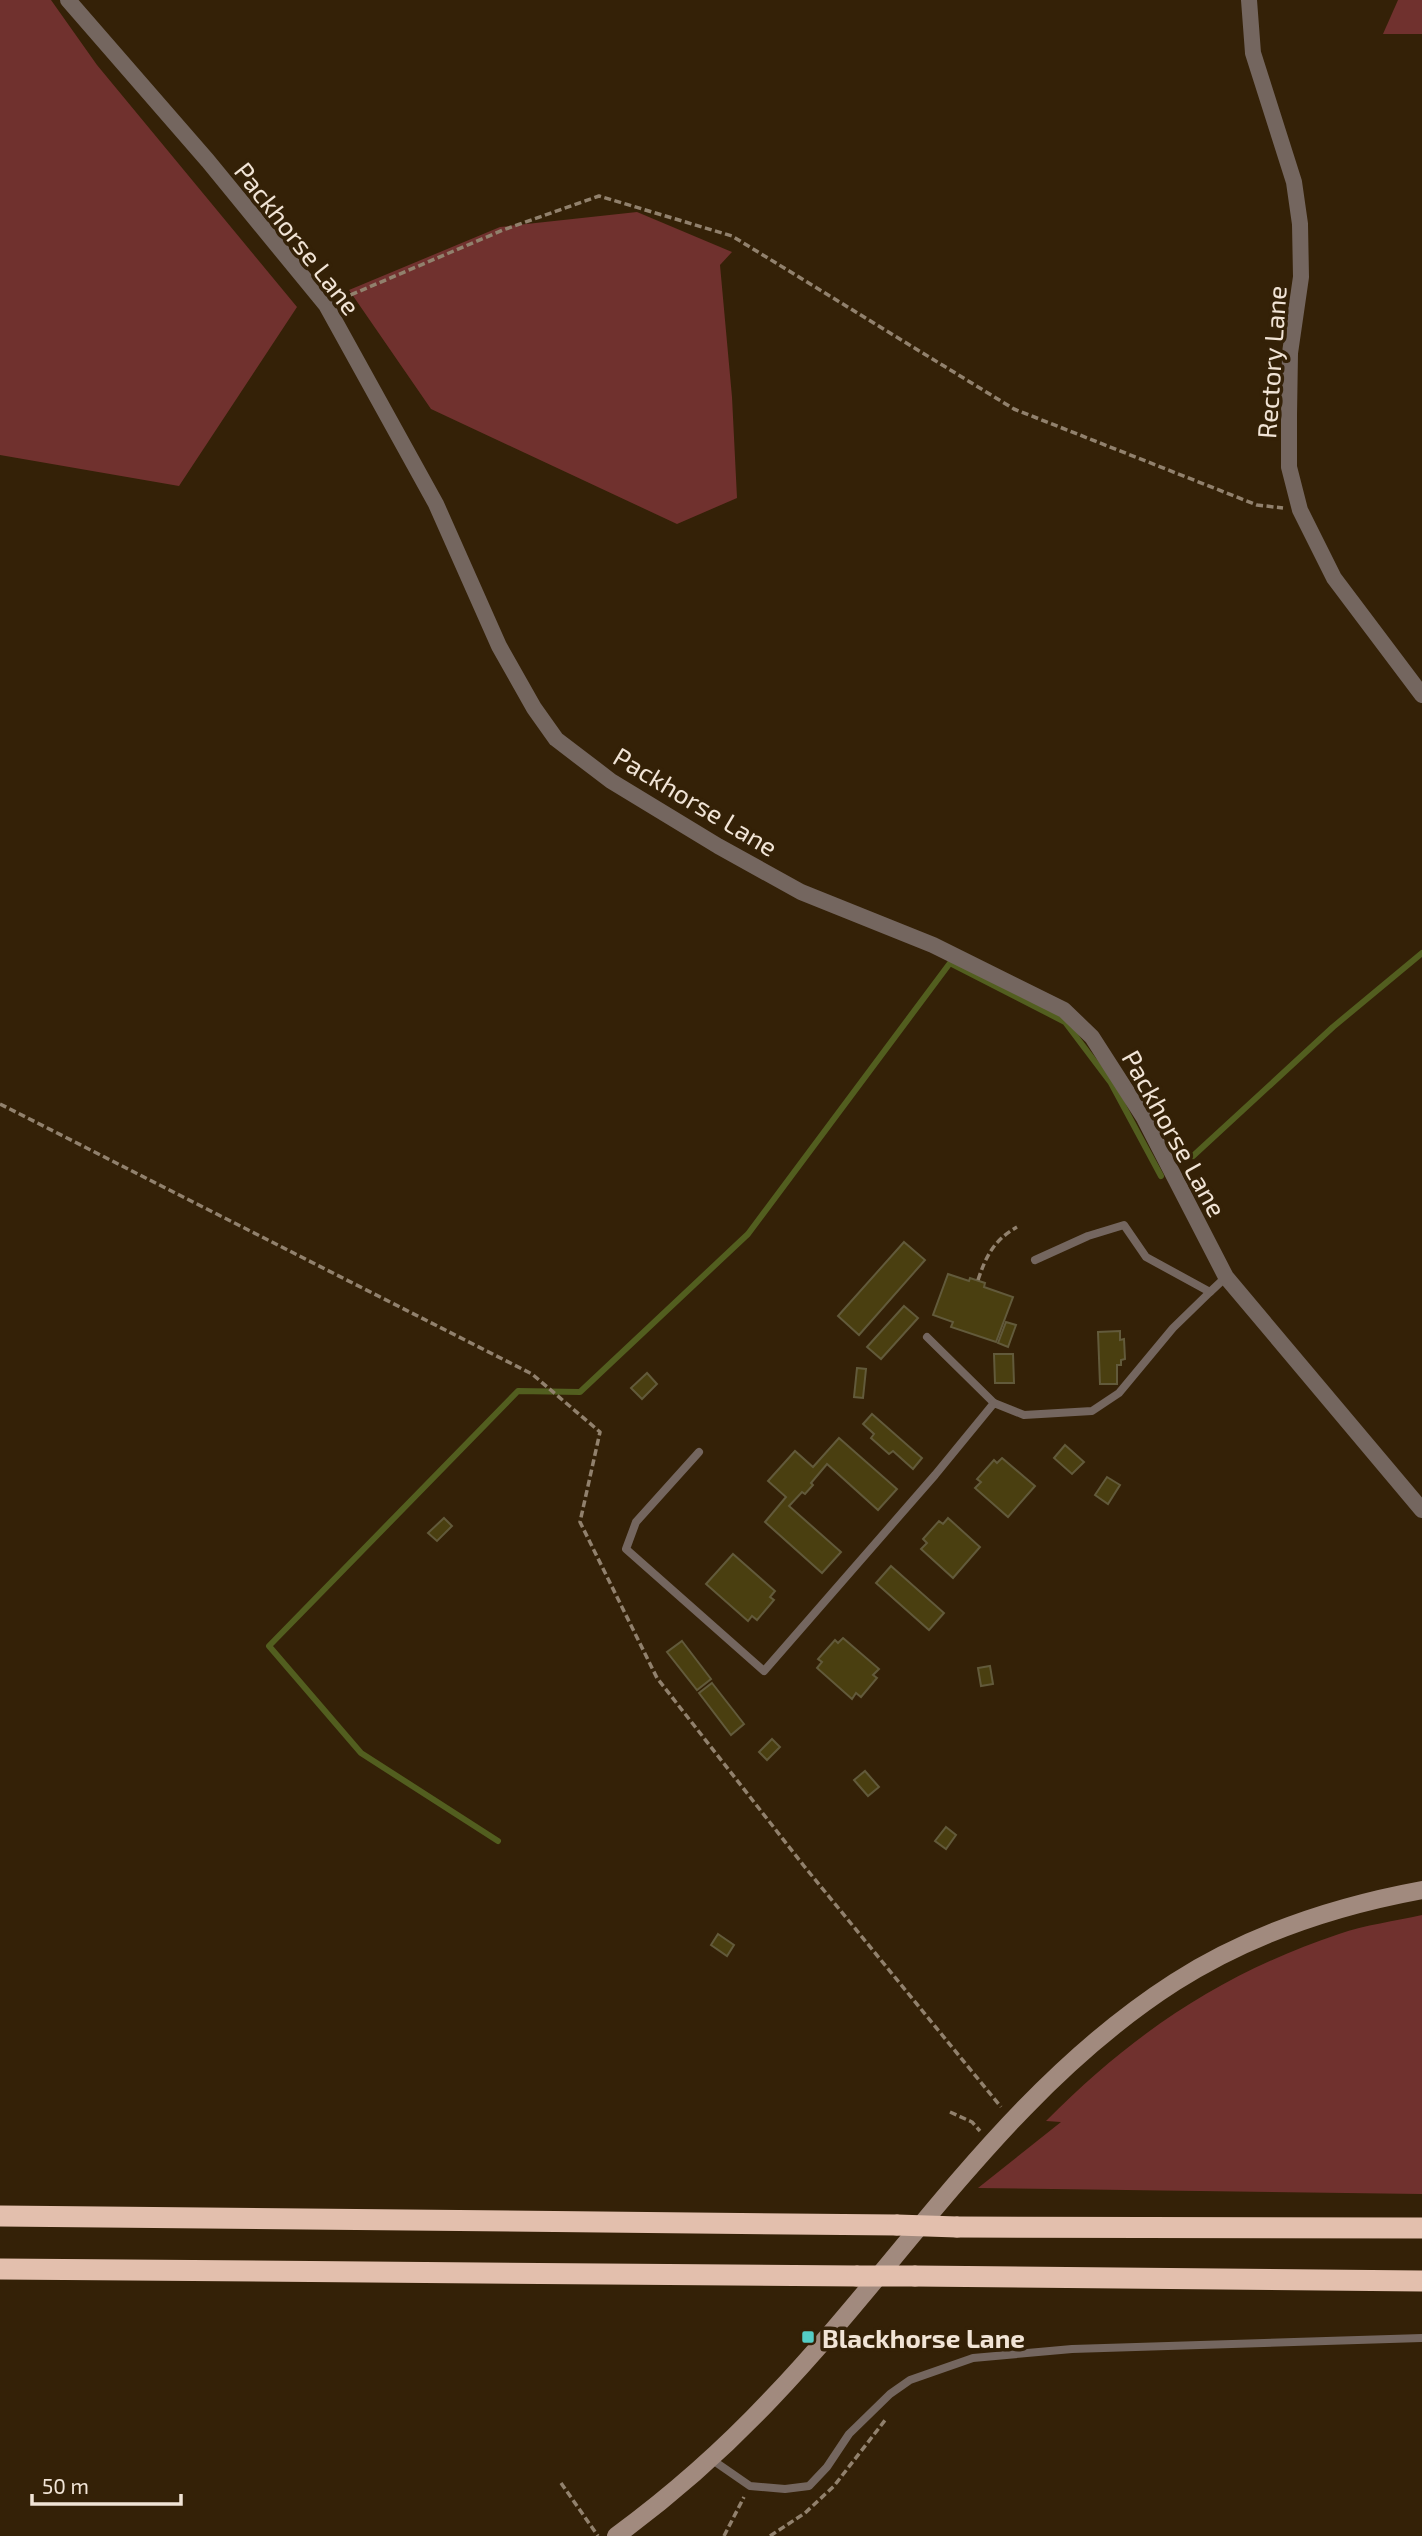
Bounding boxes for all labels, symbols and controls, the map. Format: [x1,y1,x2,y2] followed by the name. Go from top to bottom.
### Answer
[229,155,367,321] street label: Packhorse Lane
[1250,284,1292,440] street label: Rectory Lane
[609,740,783,862] street label: Packhorse Lane
[1116,1044,1234,1222] street label: Packhorse Lane
[822,2322,1025,2353] place label: Blackhorse Lane
[800,2329,816,2345] marker: Blackhorse Lane
[32,2462,180,2506] scale bar
[42,2473,89,2498] text: 50 m

